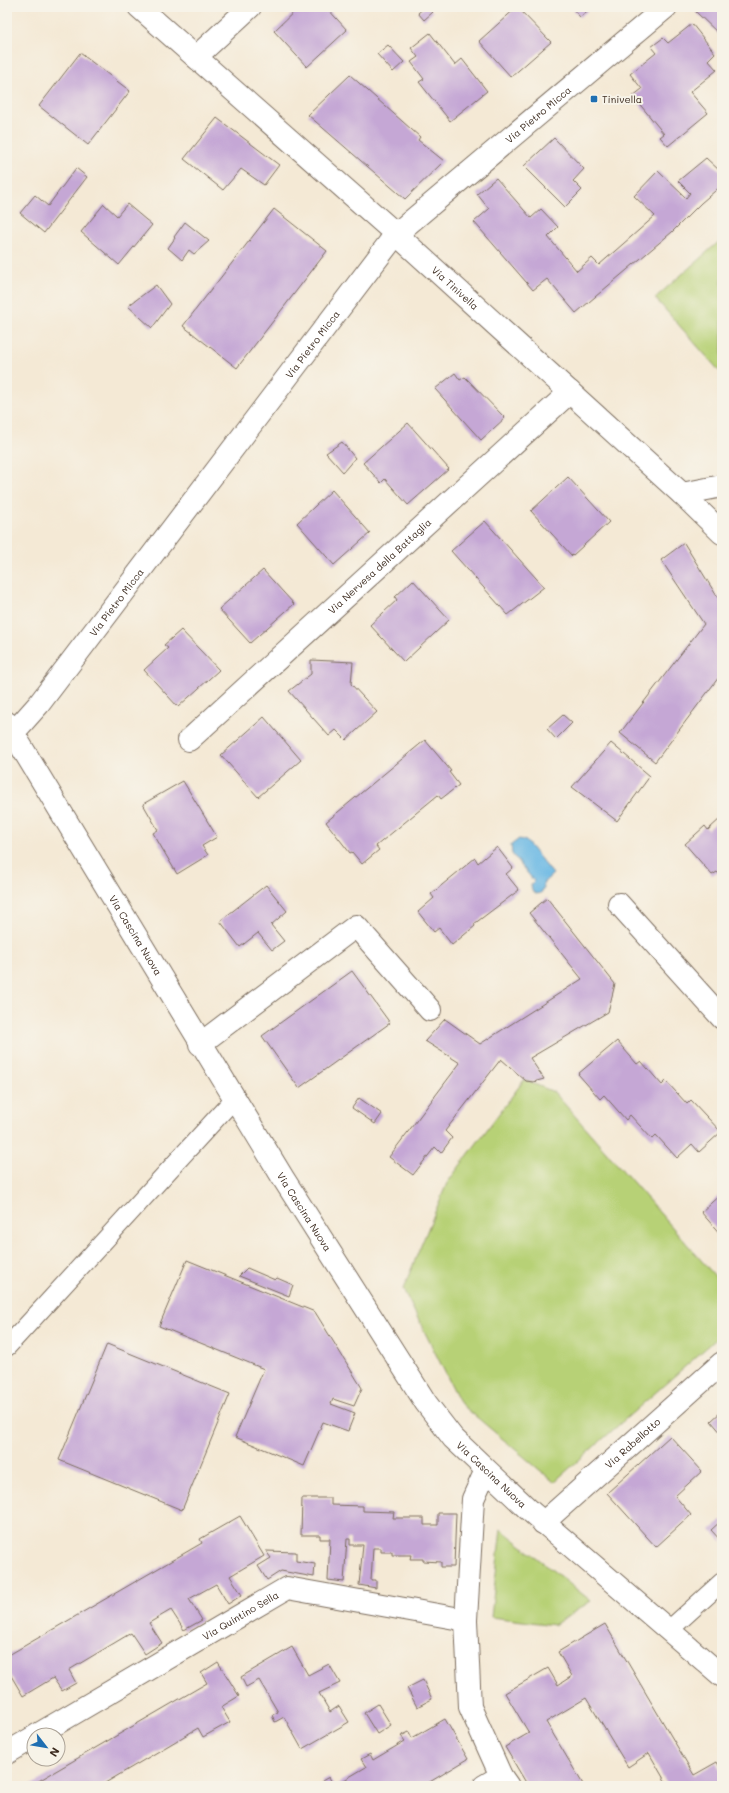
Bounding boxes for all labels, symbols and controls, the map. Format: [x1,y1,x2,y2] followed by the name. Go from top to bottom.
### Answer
[502,83,574,146] street label: Via Pietro Micca
[602,92,642,106] place label: Tinivella
[589,94,599,104] marker: Tinivella
[429,263,482,313] street label: Via Tinivella
[282,307,343,381] street label: Via Pietro Micca
[325,515,434,617] street label: Via Nervesa della Battaglia
[86,565,147,639] street label: Via Pietro Micca
[106,892,165,978] street label: Via Cascina Nuova
[274,1169,335,1254] street label: Via Cascina Nuova
[602,1414,663,1472] street label: Via Rabellotto
[453,1438,530,1511] street label: Via Cascina Nuova
[200,1588,281,1643] street label: Via Quintino Sella
[26,1727,66,1767] north arrow
[46,1745,64,1760] text: N

